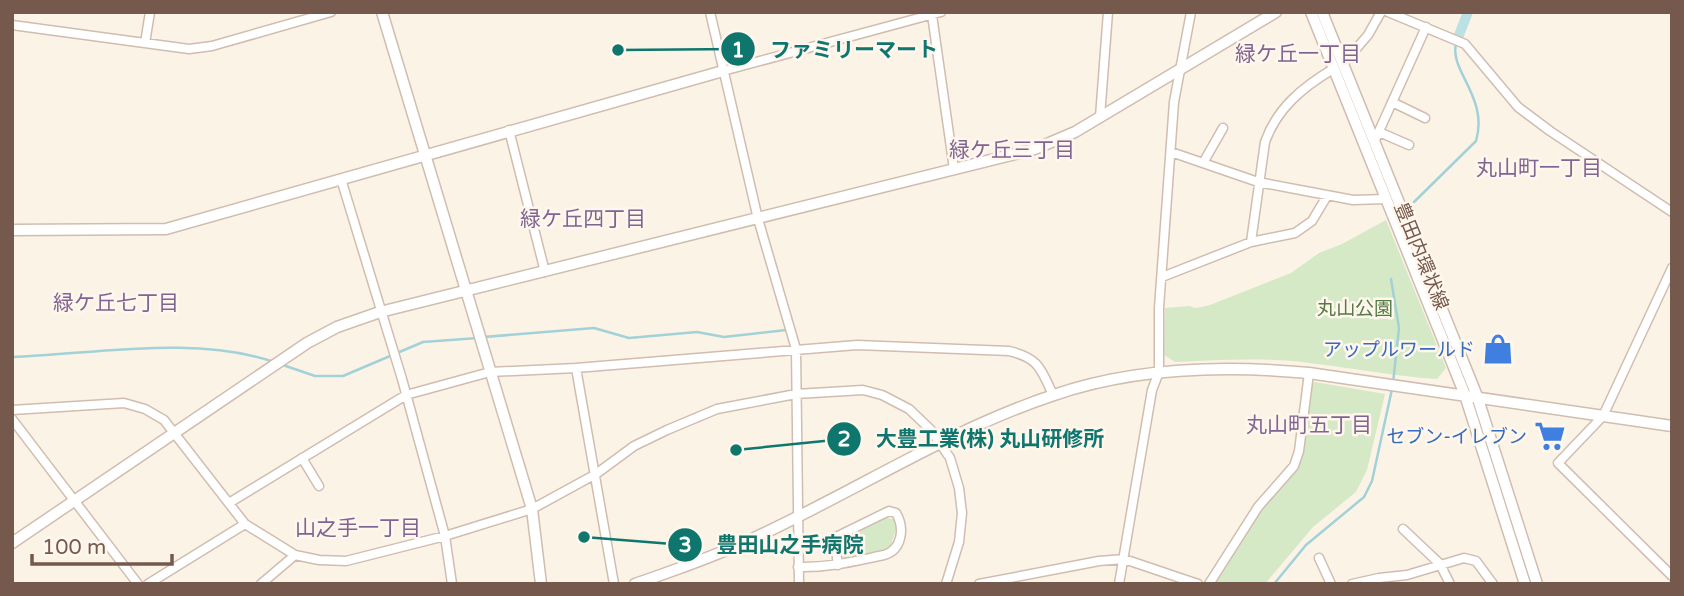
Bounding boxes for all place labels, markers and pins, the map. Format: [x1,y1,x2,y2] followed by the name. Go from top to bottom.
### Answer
[721,28,952,70] callout: ファミリーマート
[1481,332,1515,366] shop icon: アップルワールド
[1323,339,1475,361] place label: アップルワールド
[827,418,1119,460] callout: 大豊工業(株) 丸山研修所
[1533,419,1567,453] supermarket icon: セブン-イレブン
[1386,426,1527,448] place label: セブン-イレブン
[668,524,878,566] callout: 豊田山之手病院

